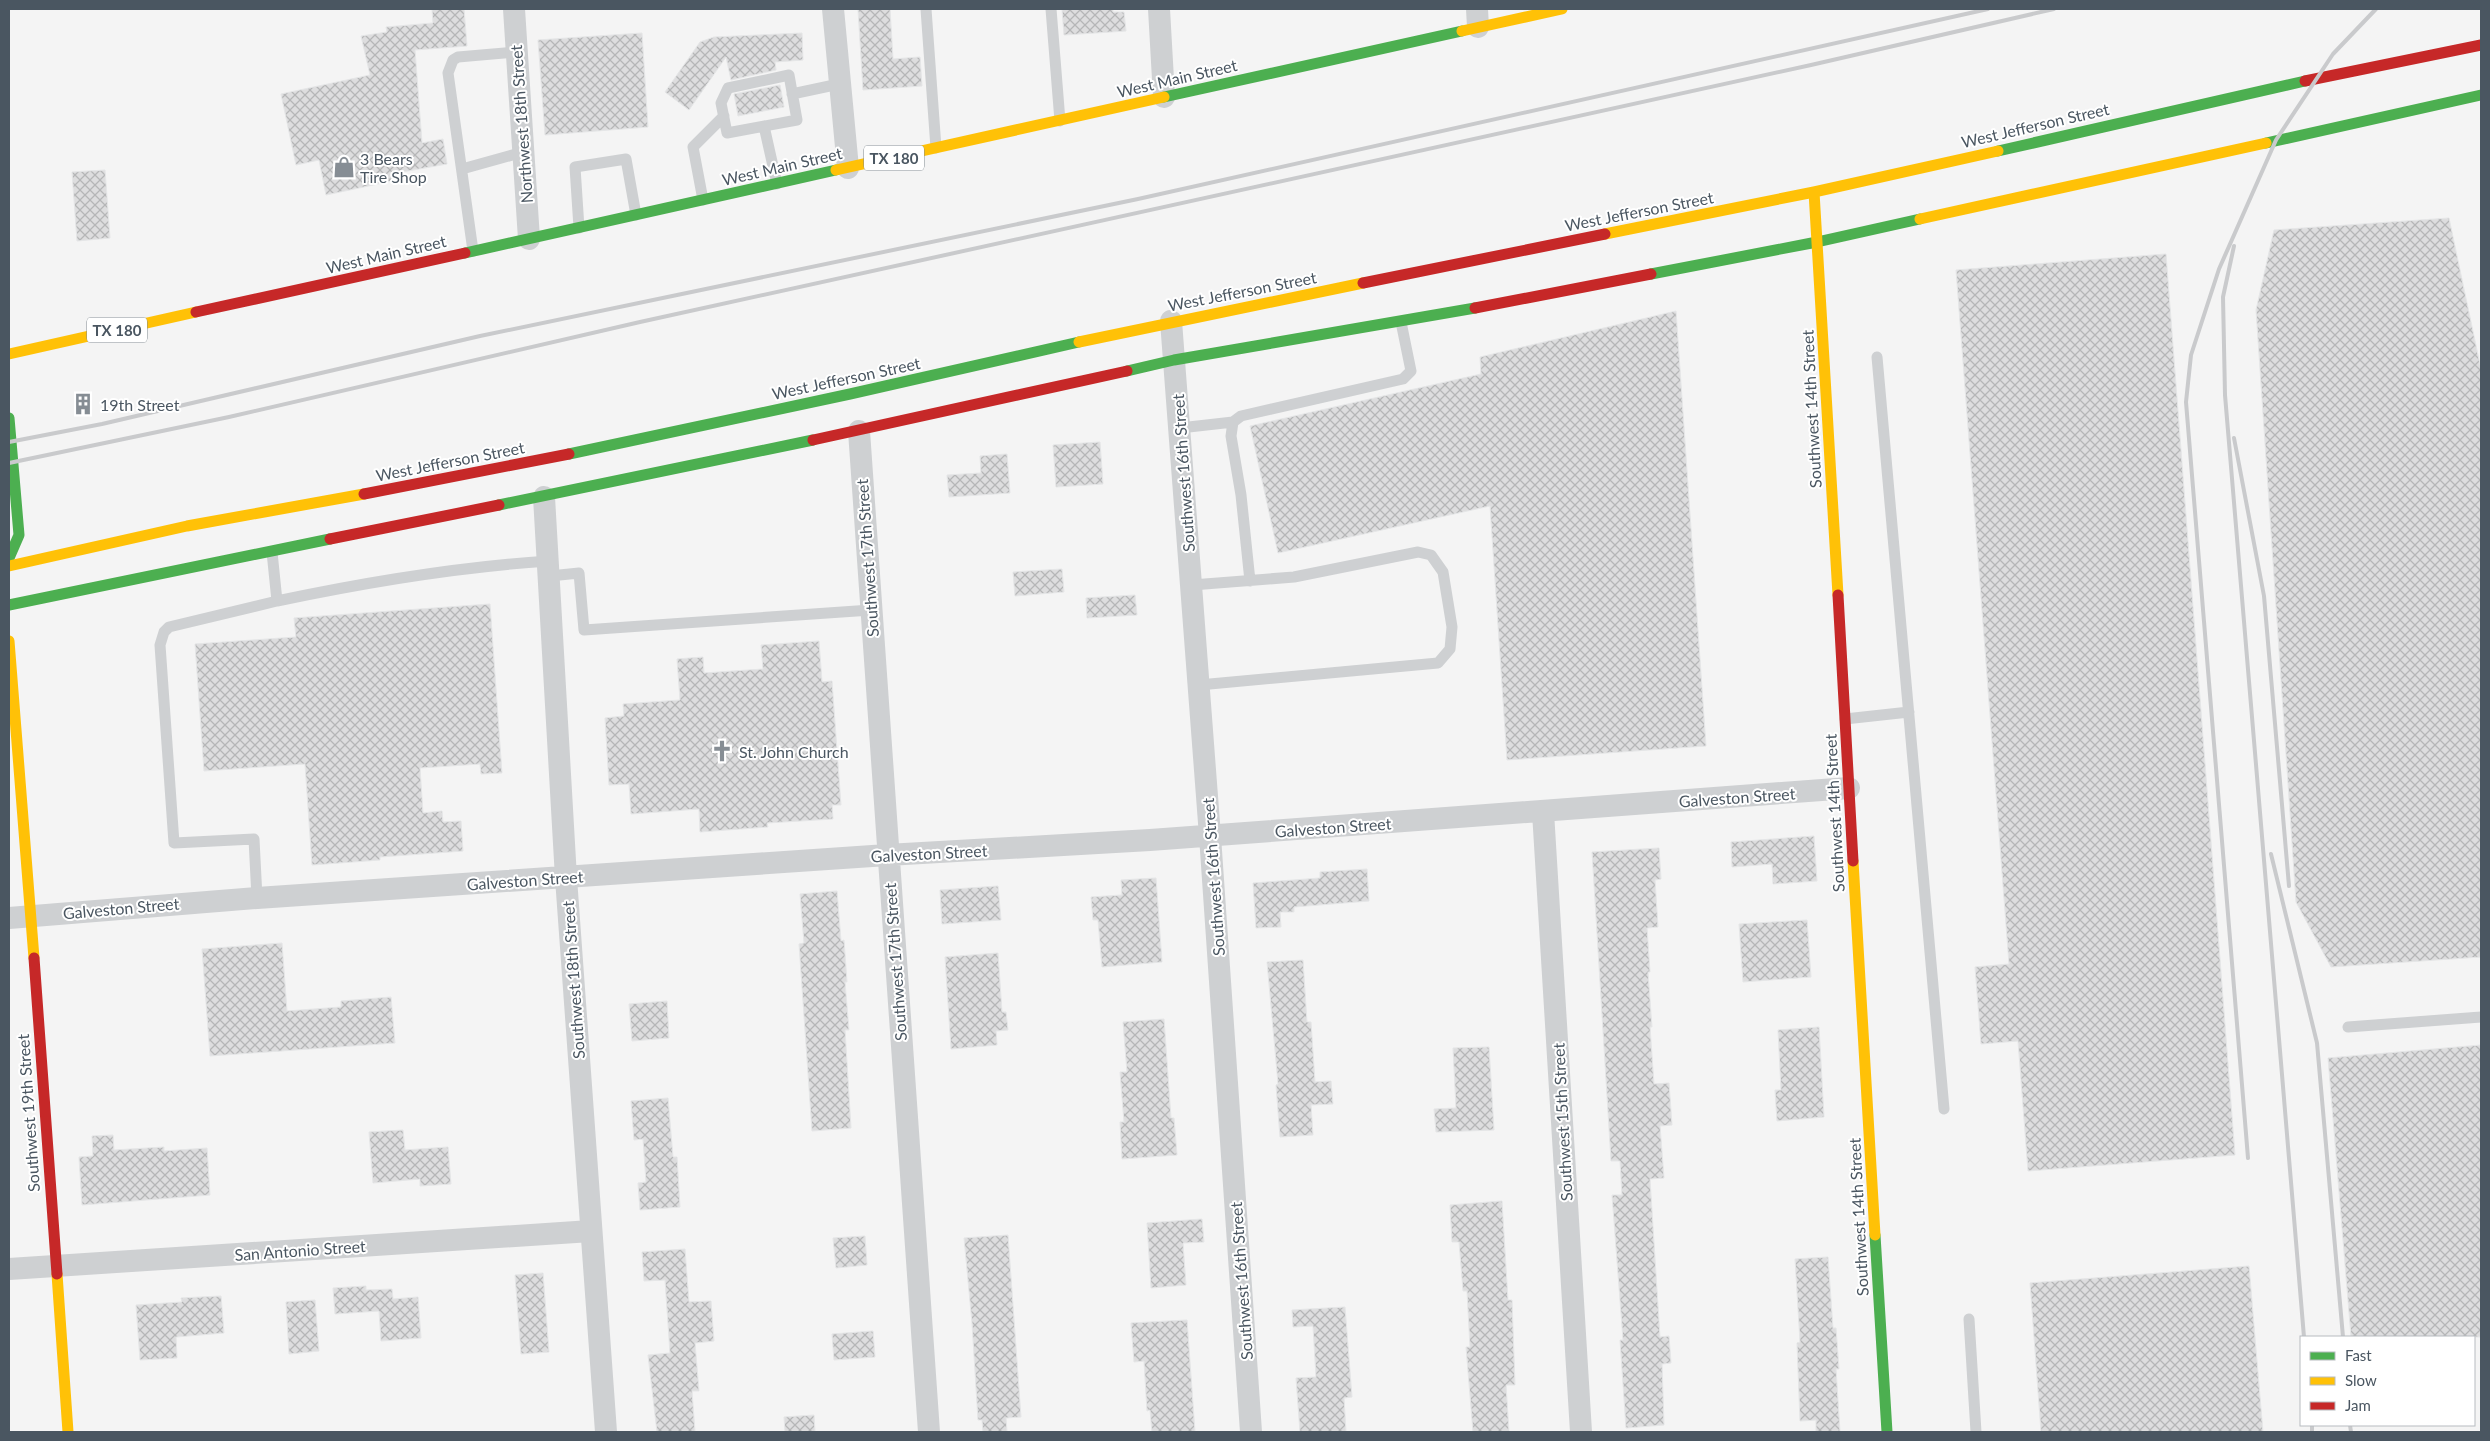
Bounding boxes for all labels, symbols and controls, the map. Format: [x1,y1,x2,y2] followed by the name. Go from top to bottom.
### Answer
[506,44,536,204] street label: Northwest 18th Street
[1115,55,1239,101] street label: West Main Street
[1959,99,2111,151] street label: West Jefferson Street
[720,143,844,189] street label: West Main Street
[864,146,924,170] road number: TX 180
[360,149,427,186] place label: 3 Bears Tire Shop
[331,154,357,180] shop icon: 3 Bears Tire Shop
[1563,187,1715,235] street label: West Jefferson Street
[324,231,448,277] street label: West Main Street
[1166,267,1318,315] street label: West Jefferson Street
[87,318,147,342] road number: TX 180
[1797,329,1825,489] street label: Southwest 14th Street
[770,353,922,403] street label: West Jefferson Street
[70,391,96,417] building icon: 19th Street
[1168,393,1198,553] street label: Southwest 16th Street
[100,395,180,414] place label: 19th Street
[374,437,526,485] street label: West Jefferson Street
[852,478,882,638] street label: Southwest 17th Street
[1820,733,1848,893] street label: Southwest 14th Street
[709,738,735,764] church icon: St. John Church
[739,742,849,761] place label: St. John Church
[1678,783,1796,811] street label: Galveston Street
[1198,797,1228,957] street label: Southwest 16th Street
[1274,813,1392,841] street label: Galveston Street
[870,840,988,866] street label: Galveston Street
[466,866,584,894] street label: Galveston Street
[880,882,910,1042] street label: Southwest 17th Street
[62,893,180,923] street label: Galveston Street
[558,900,588,1060] street label: Southwest 18th Street
[13,1033,43,1193] street label: Southwest 19th Street
[1548,1042,1576,1202] street label: Southwest 15th Street
[1844,1137,1872,1297] street label: Southwest 14th Street
[1226,1201,1256,1361] street label: Southwest 16th Street
[234,1236,366,1264] street label: San Antonio Street
[2300,1336,2475,1426] legend
[2345,1346,2372,1364] text: Fast
[2345,1371,2377,1389] text: Slow
[2345,1396,2371,1414] text: Jam

